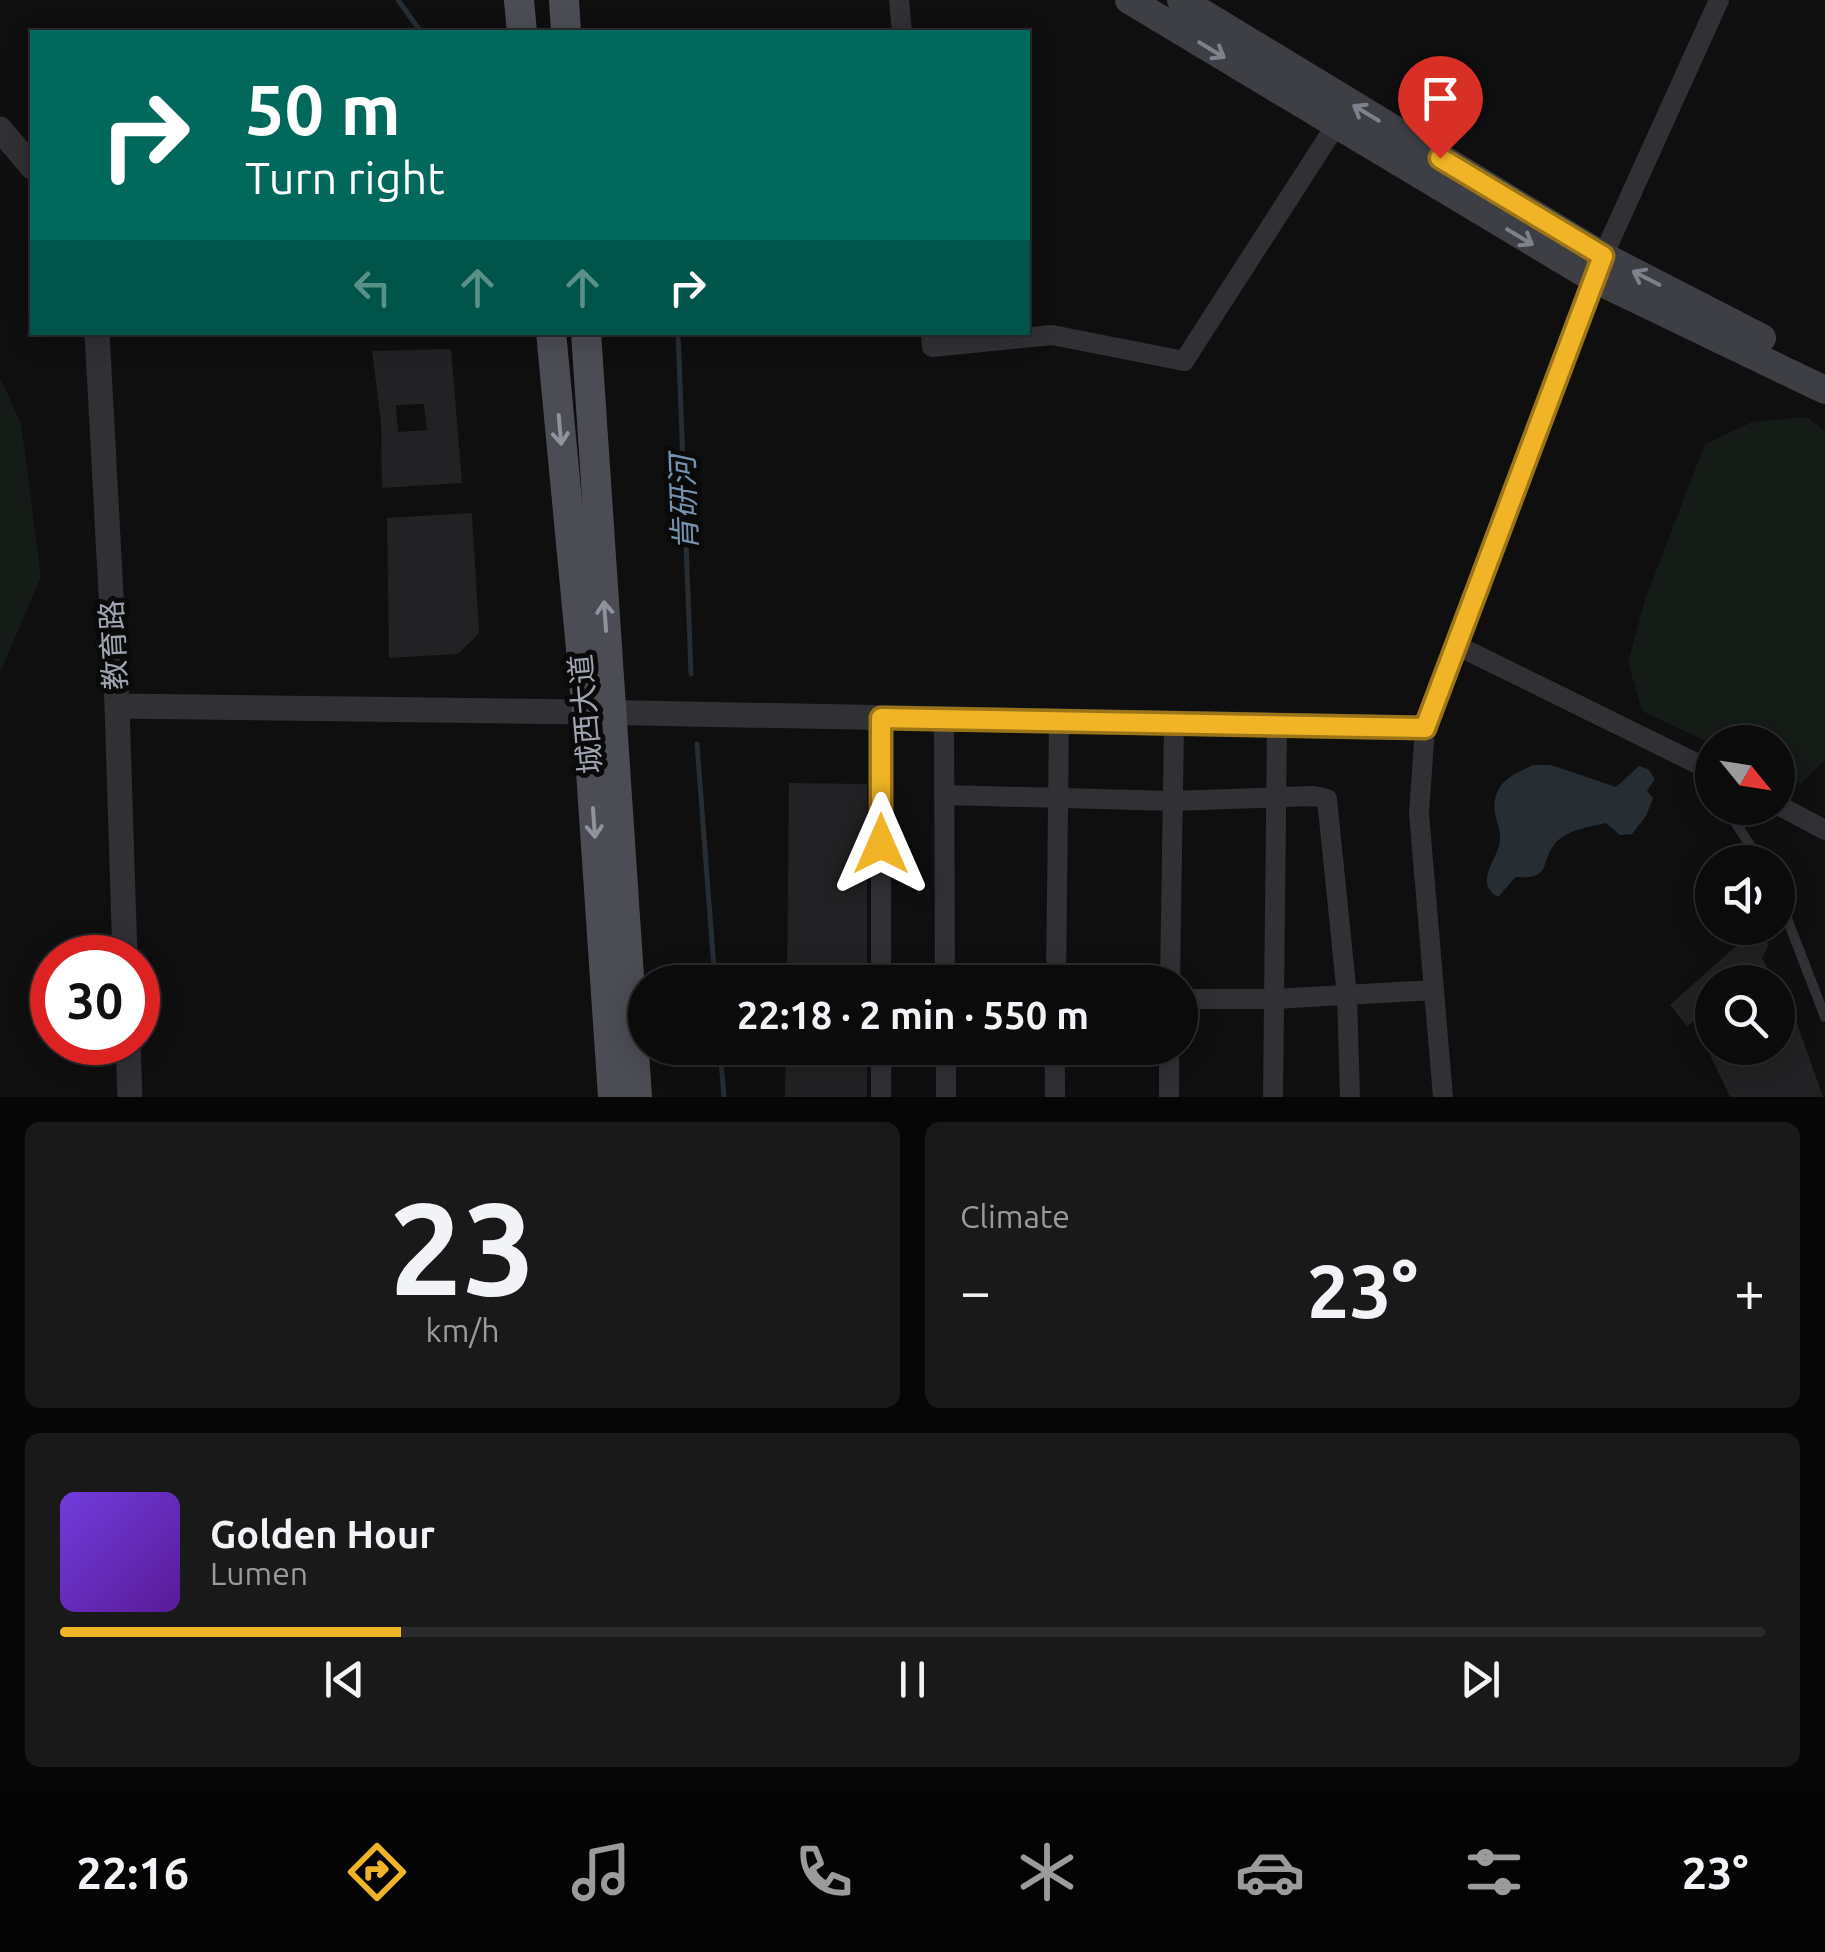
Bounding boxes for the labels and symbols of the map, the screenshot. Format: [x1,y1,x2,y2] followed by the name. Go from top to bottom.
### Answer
[1197,40,1226,60] one-way arrow
[1398,56,1483,159] pin
[1352,103,1381,123] one-way arrow
[1505,227,1534,247] one-way arrow
[1631,268,1661,287] one-way arrow
[551,413,570,445] one-way arrow
[663,448,703,552] water label: 肯研河
[94,599,132,691] street label: 教育路
[595,600,614,632] one-way arrow
[563,653,607,775] street label: 城西大道
[1695,725,1795,825] north arrow
[829,792,933,896] position arrow
[585,807,604,839] one-way arrow
[30,935,160,1065] speed limit sign: 30

